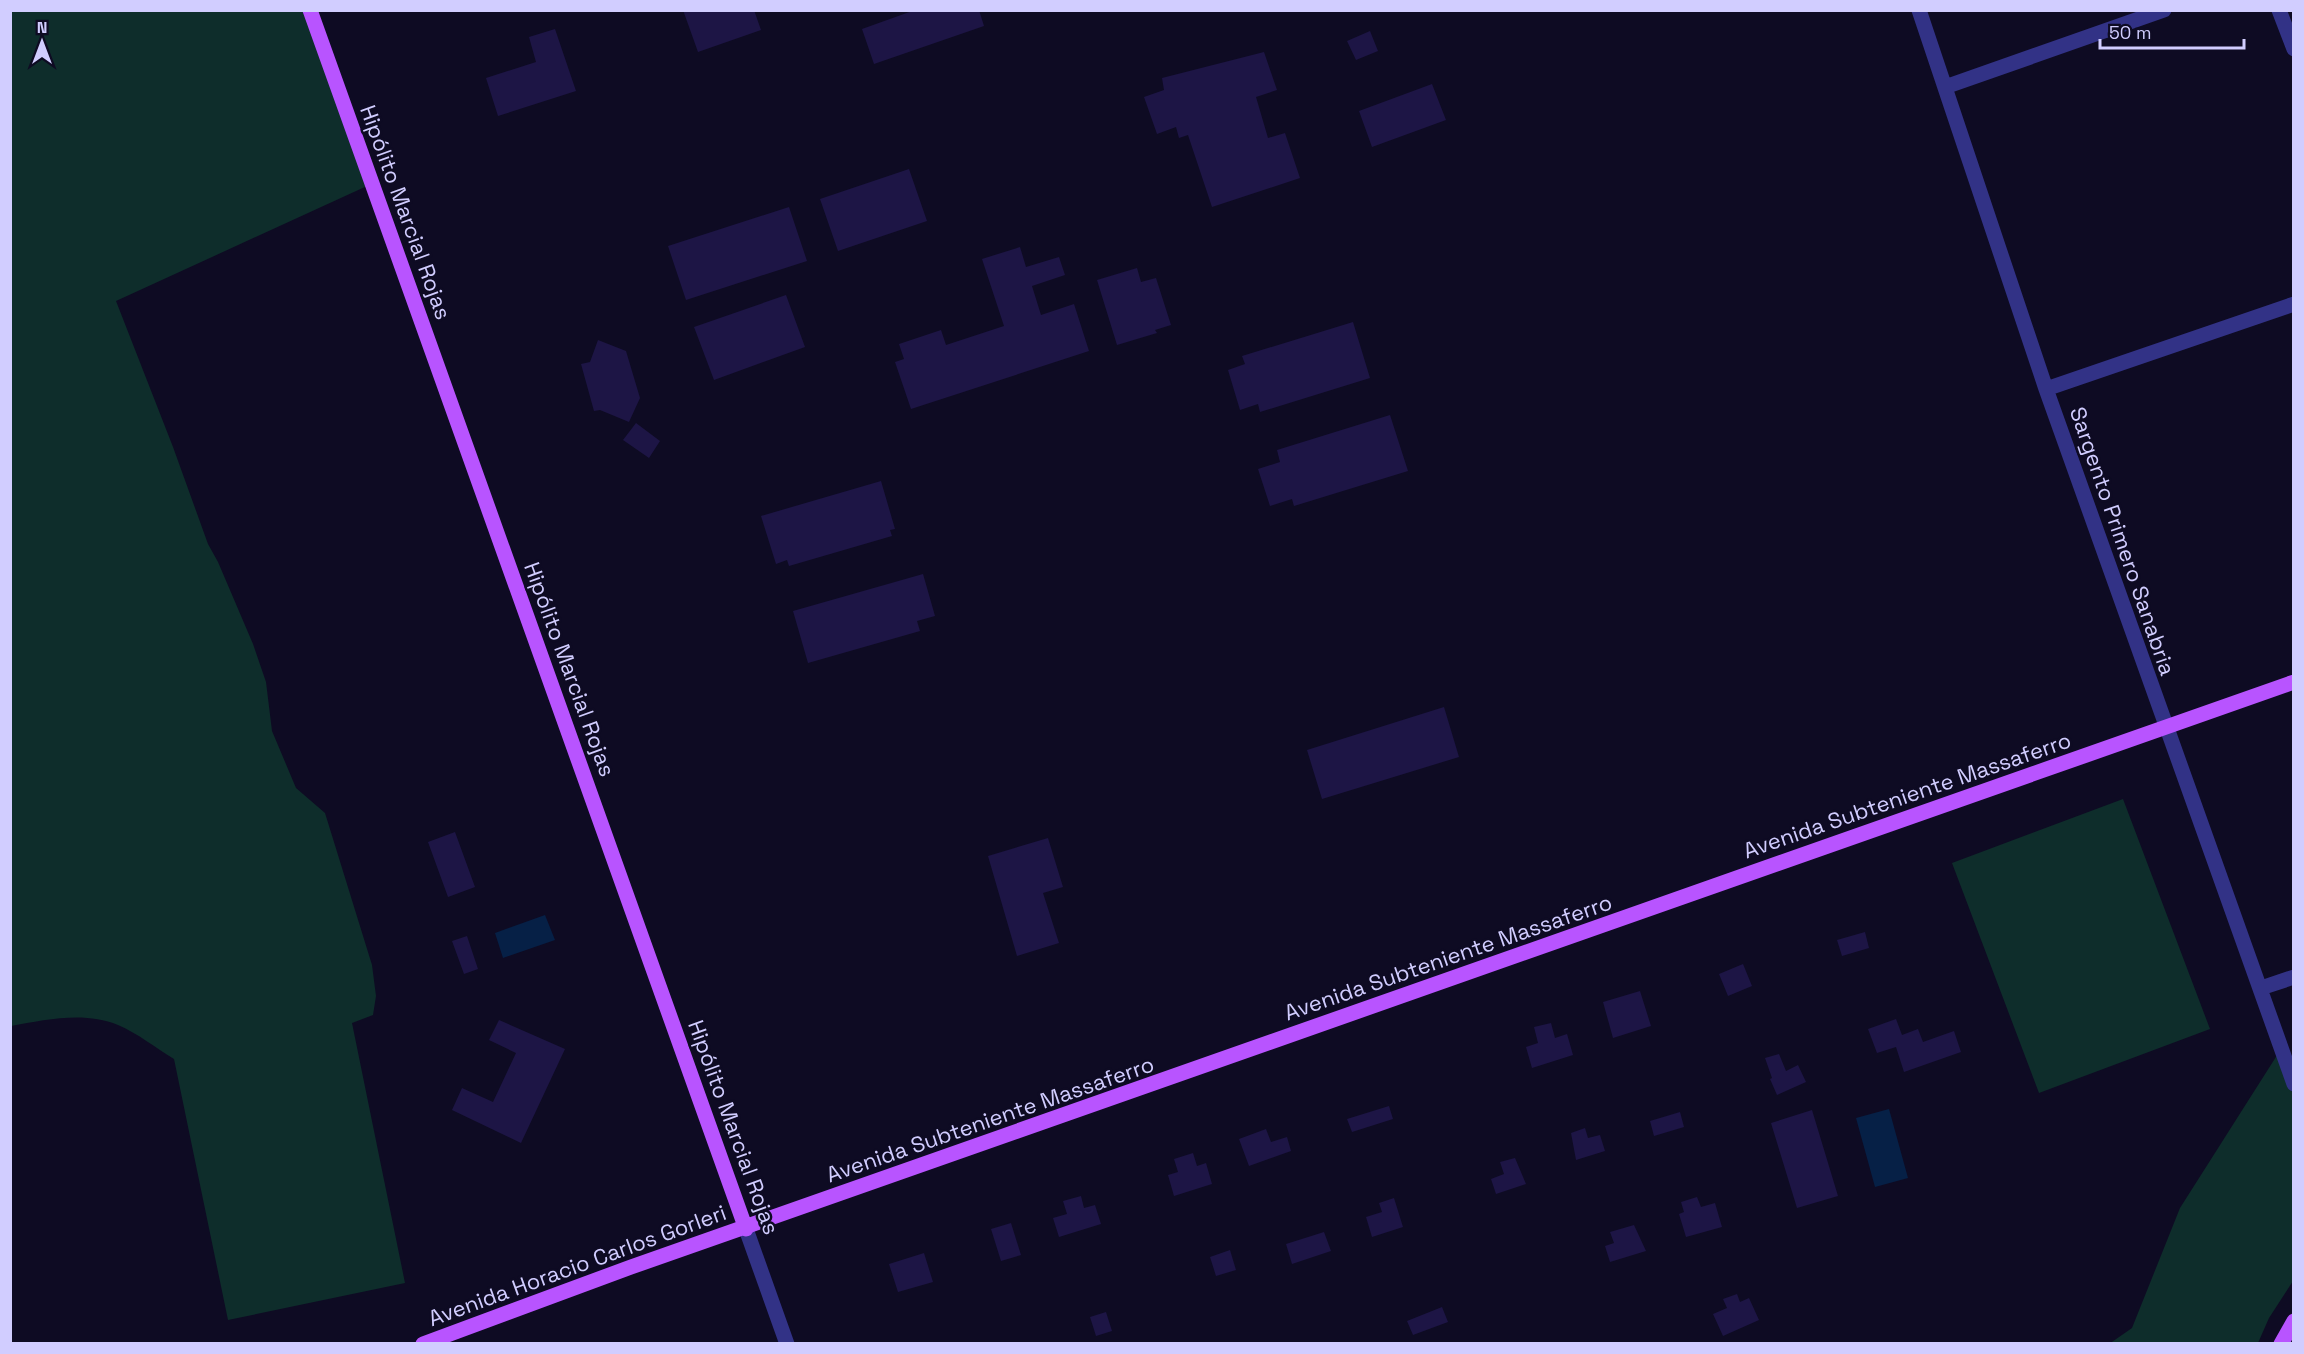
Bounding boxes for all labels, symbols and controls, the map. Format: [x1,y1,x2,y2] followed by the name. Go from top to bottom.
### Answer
[12,12,72,72] north arrow
[2100,12,2244,50] scale bar
[37,17,47,38] text: N
[2109,21,2151,44] text: 50 m
[354,101,458,323] street label: Hipólito Marcial Rojas
[2064,403,2182,679] street label: Sargento Primero Sanabria
[518,558,622,780] street label: Hipólito Marcial Rojas
[1739,726,2075,864] street label: Avenida Subteniente Massaferro
[1280,888,1616,1026] street label: Avenida Subteniente Massaferro
[682,1016,786,1238] street label: Hipólito Marcial Rojas
[822,1050,1158,1188] street label: Avenida Subteniente Massaferro
[424,1198,730,1332] street label: Avenida Horacio Carlos Gorleri

